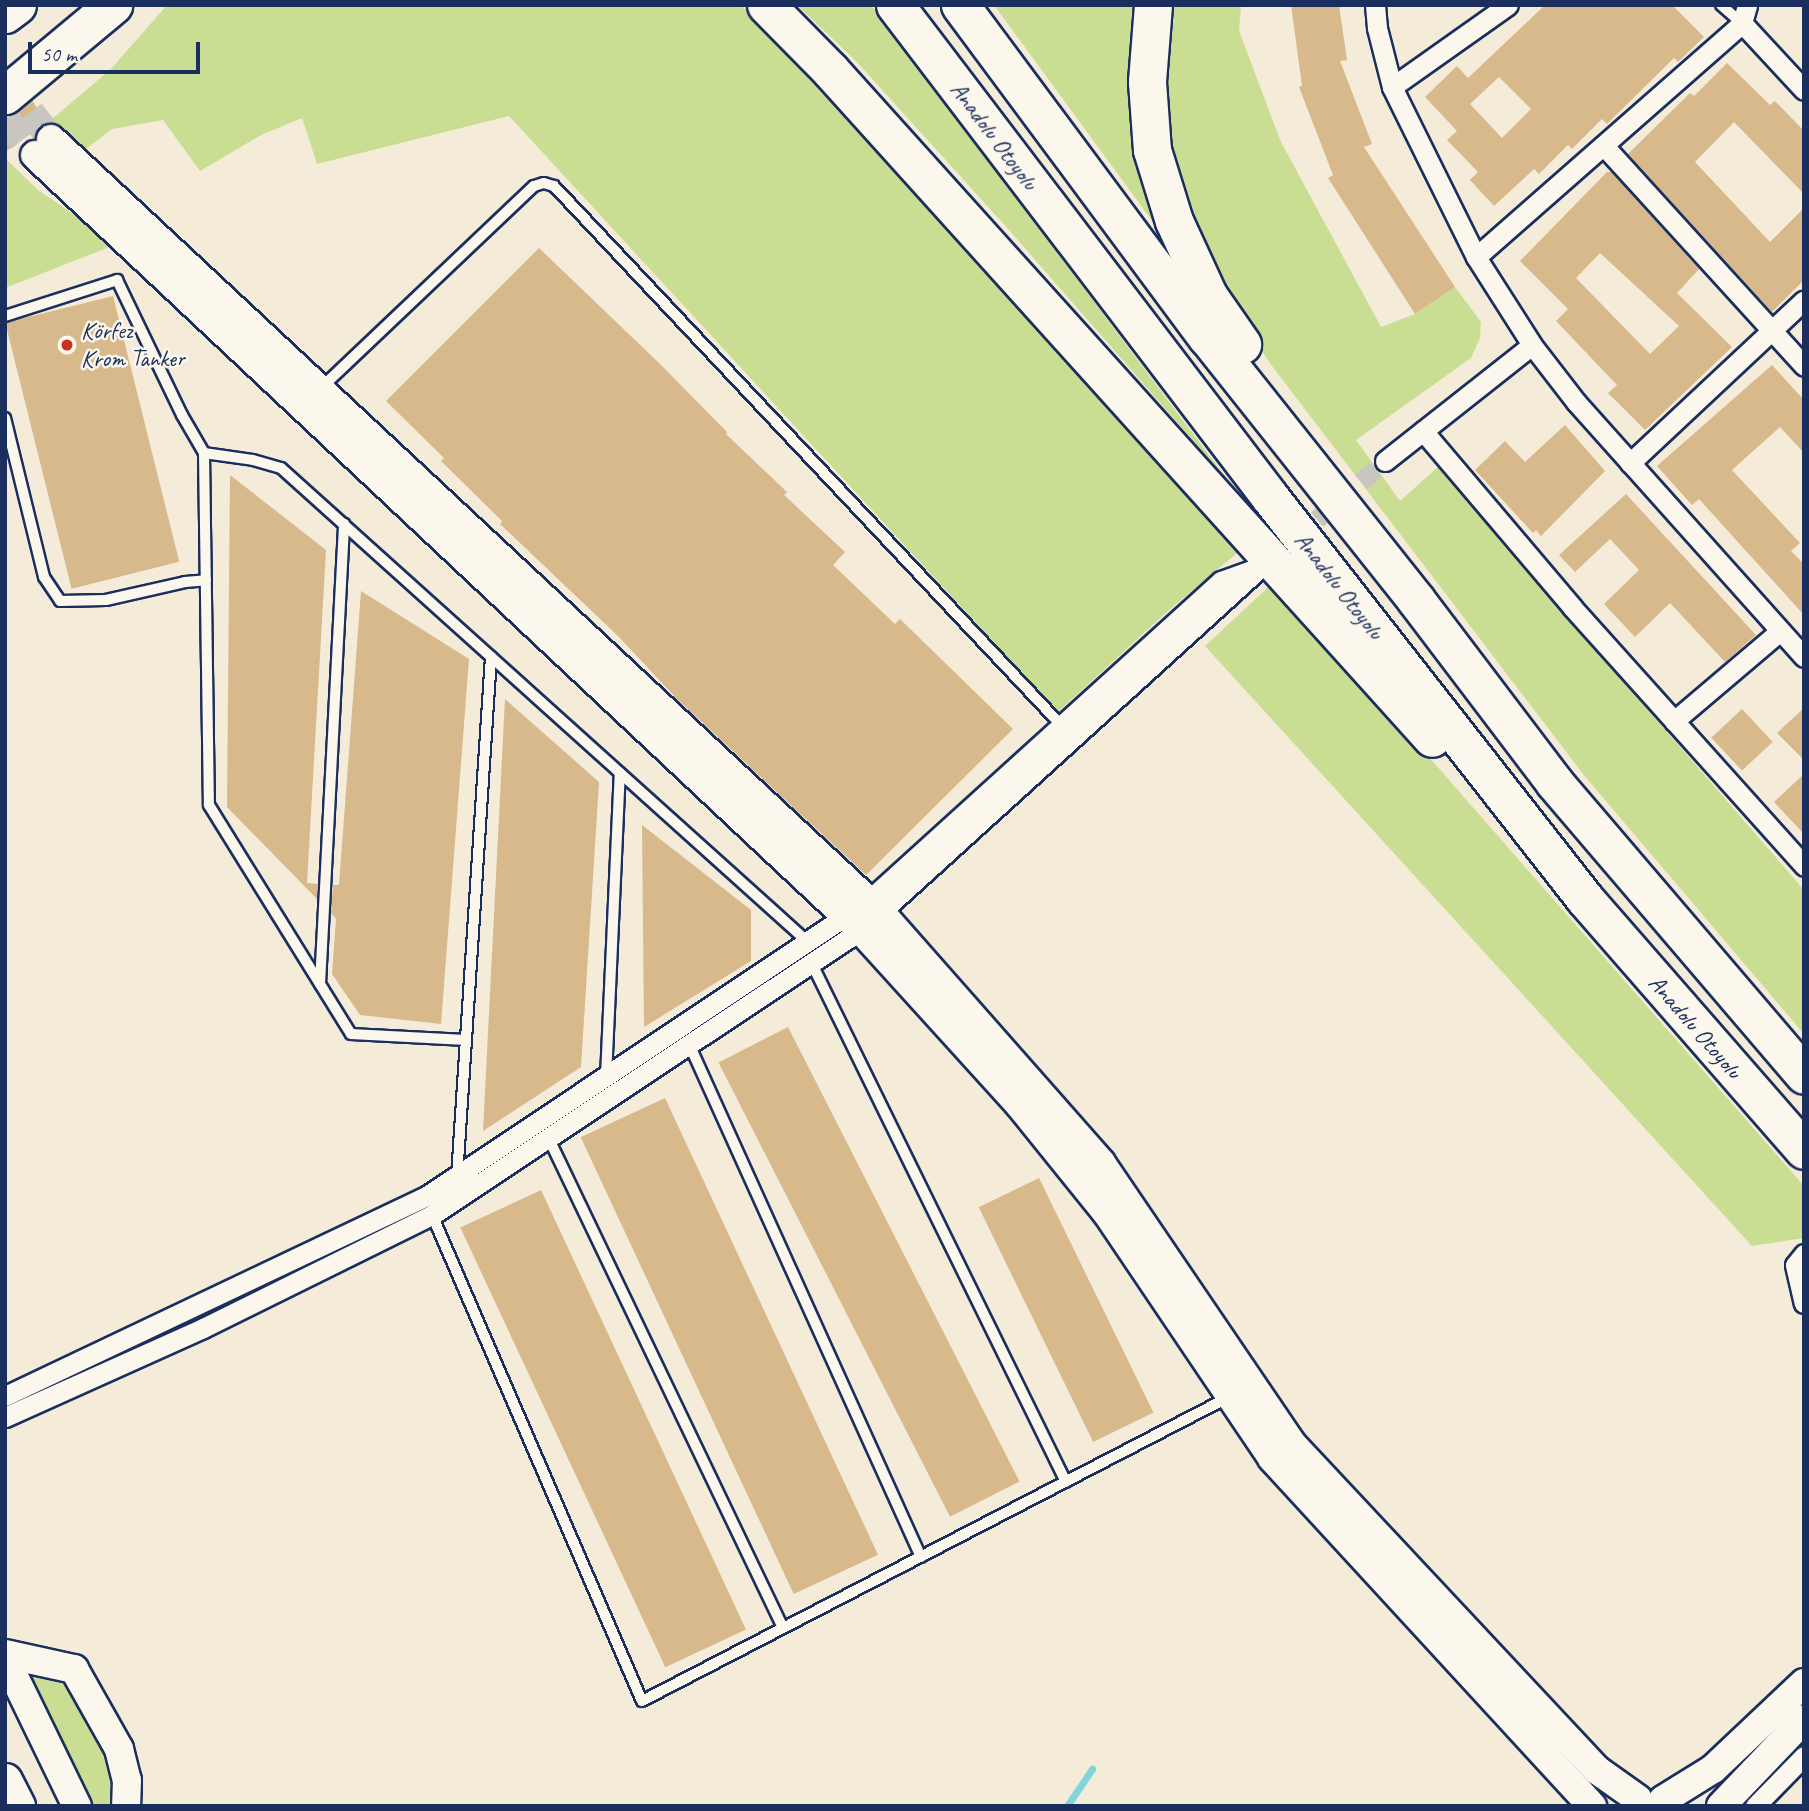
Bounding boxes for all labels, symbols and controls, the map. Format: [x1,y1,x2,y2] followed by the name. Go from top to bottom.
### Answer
[32,28,203,72] scale bar
[41,41,77,67] text: 50 m
[944,76,1044,196] street label: Anadolu Otoyolu
[81,317,186,373] place label: Körfez Krom Tanker
[59,337,75,353] marker: Körfez Krom Tanker
[1288,527,1390,645] street label: Anadolu Otoyolu
[1642,969,1748,1085] street label: Anadolu Otoyolu

